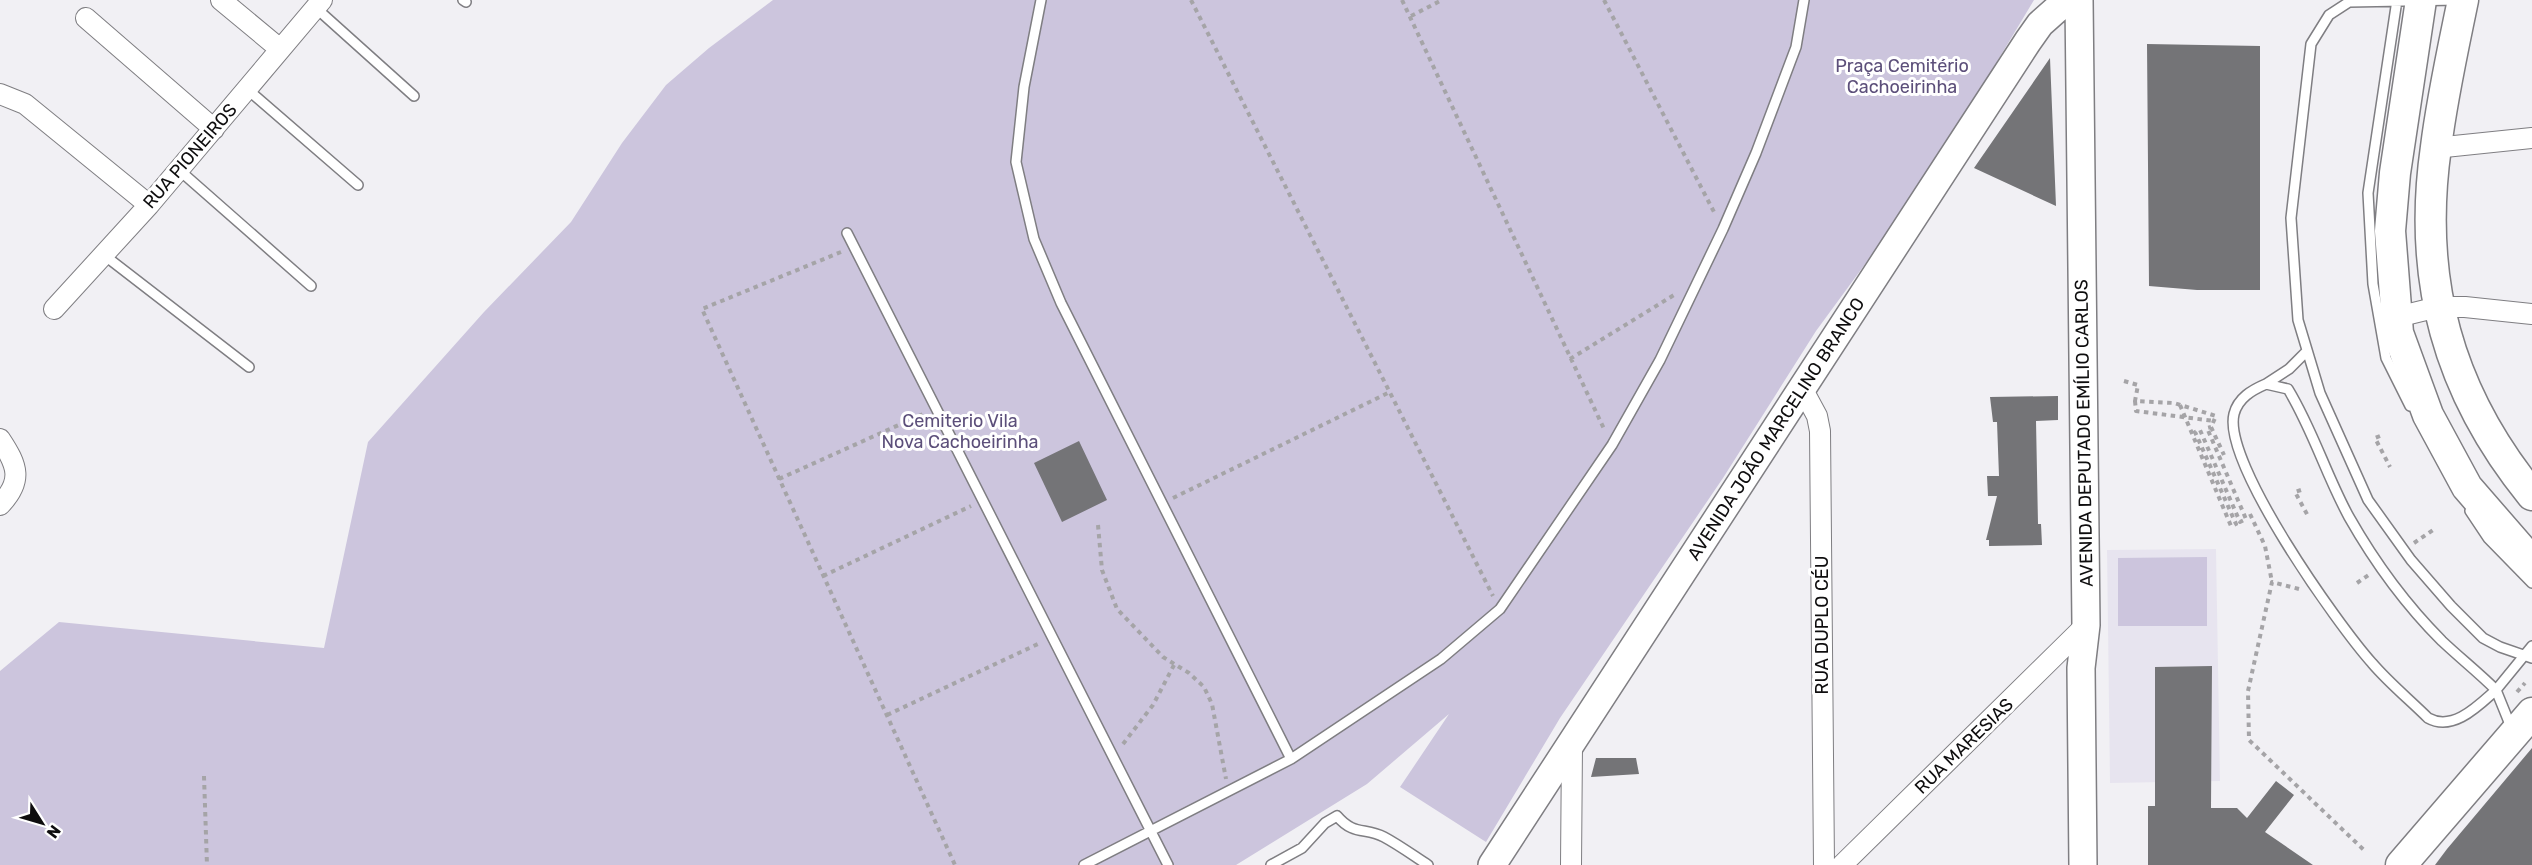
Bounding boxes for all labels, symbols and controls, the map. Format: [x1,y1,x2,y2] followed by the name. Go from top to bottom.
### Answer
[1835,55,1969,98] park label: Praça Cemitério Cachoeirinha
[138,99,242,213] street label: RUA PIONEIROS
[2070,279,2098,587] street label: AVENIDA DEPUTADO EMÍLIO CARLOS
[1683,293,1869,565] street label: AVENIDA JOÃO MARCELINO BRANCO
[881,410,1039,453] park label: Cemiterio Vila Nova Cachoeirinha
[1811,556,1833,694] street label: RUA DUPLO CÉU
[1910,693,2018,799] street label: RUA MARESIAS
[12,793,72,853] north arrow
[43,821,65,842] text: N

